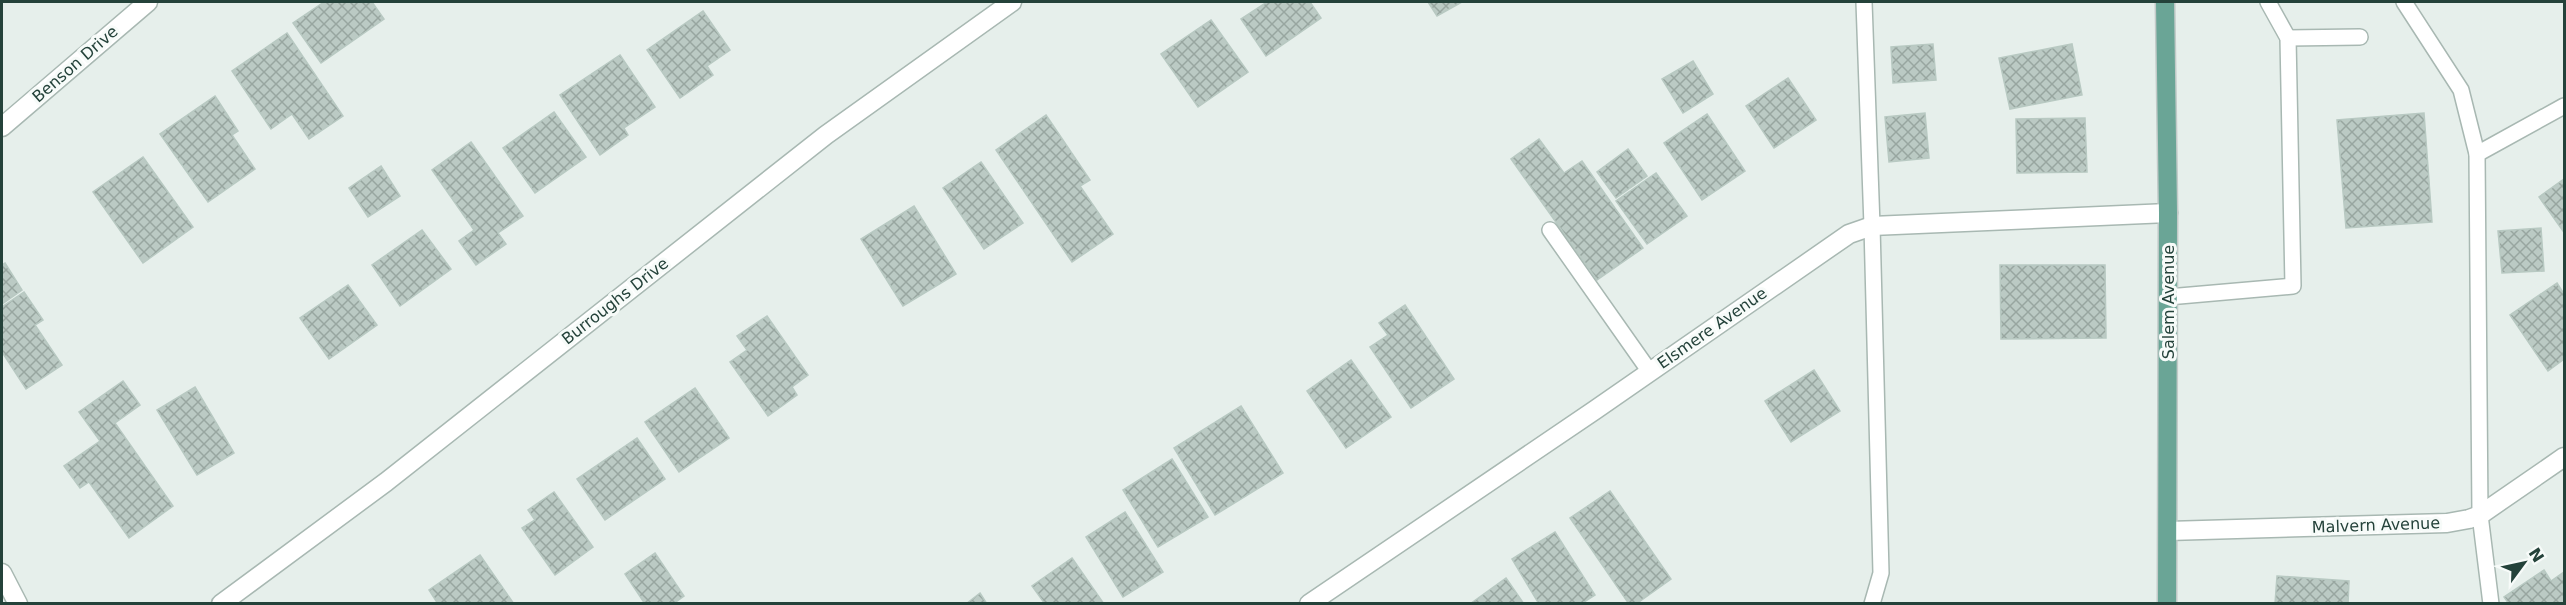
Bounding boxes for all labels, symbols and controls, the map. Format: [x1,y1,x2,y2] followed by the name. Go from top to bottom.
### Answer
[28,22,122,106] street label: Benson Drive
[2159,245,2178,359] street label: Salem Avenue
[558,254,672,348] street label: Burroughs Drive
[1654,283,1770,373] street label: Elsmere Avenue
[2312,513,2440,537] street label: Malvern Avenue
[2494,533,2554,593] north arrow
[2525,544,2548,566] text: N

